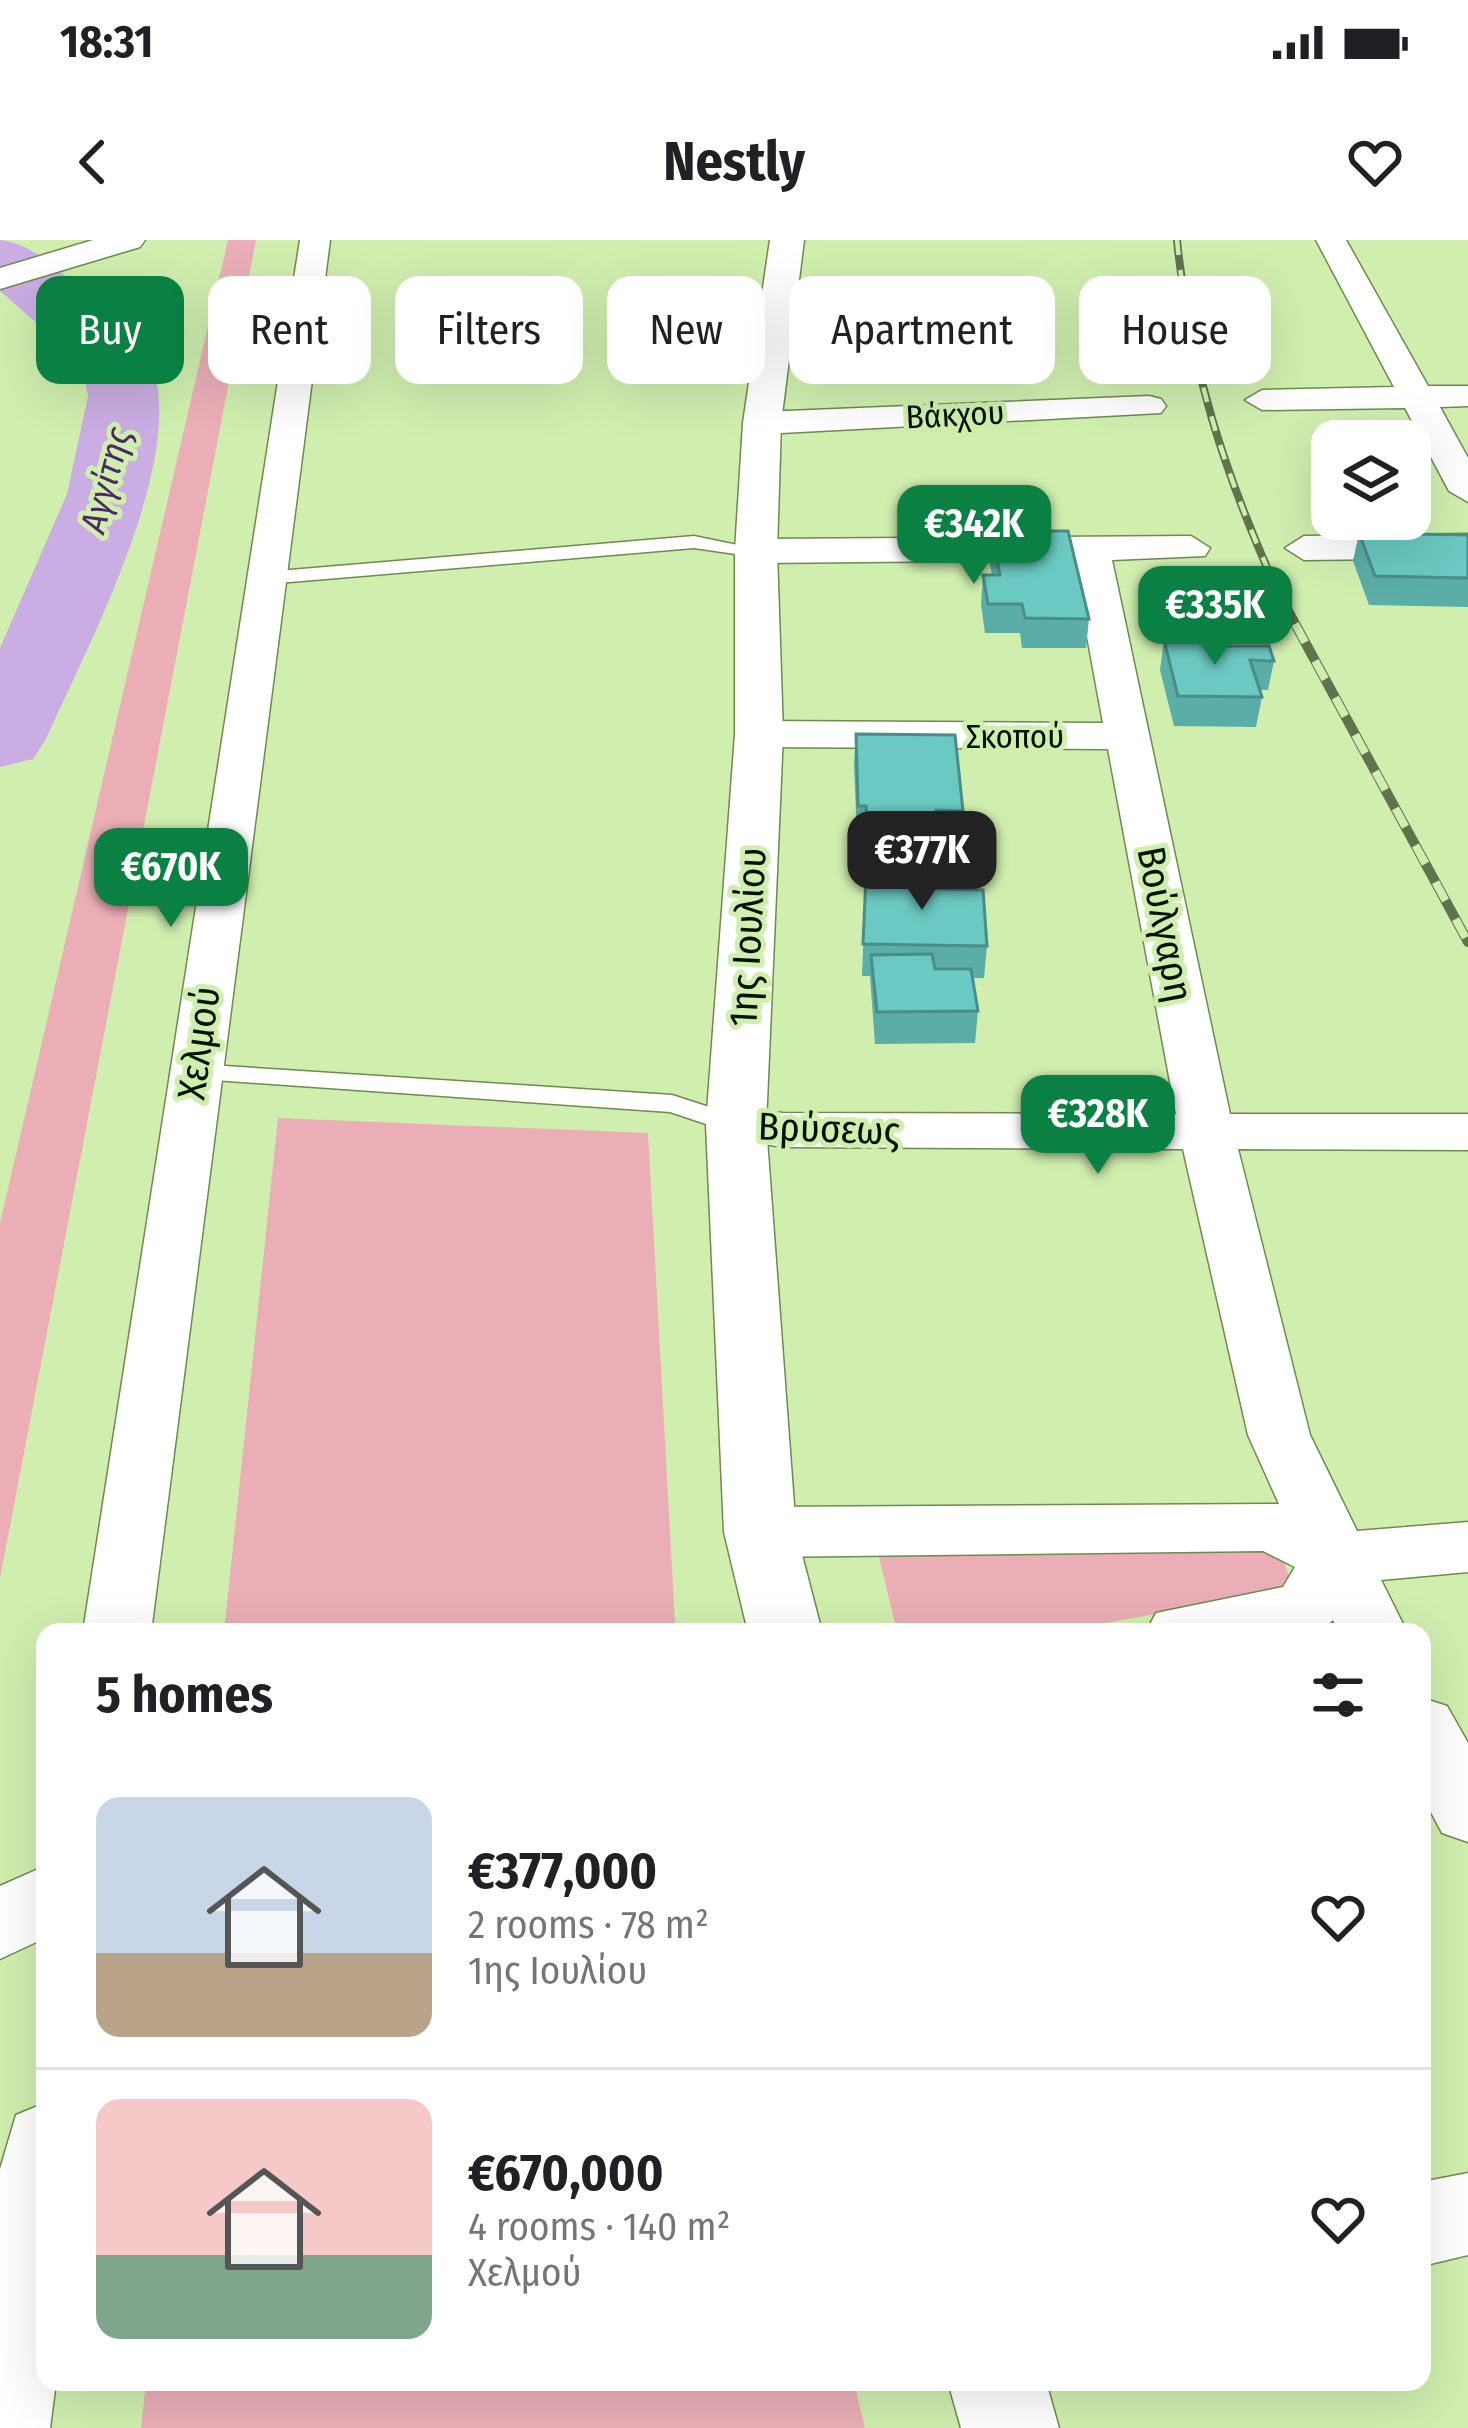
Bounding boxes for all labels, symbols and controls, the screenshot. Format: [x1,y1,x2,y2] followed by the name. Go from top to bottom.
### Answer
[60,15,153,69] text: 18:31
[60,129,126,195] icon: back
[1342,129,1408,195] icon: heart
[663,130,805,194] text: Nestly
[36,276,184,384] chip: Buy
[208,276,371,384] chip: Rent
[395,276,583,384] chip: Filters
[607,276,765,384] chip: New
[789,276,1055,384] chip: Apartment
[1079,276,1271,384] chip: House
[905,392,1005,438] street label: Βάκχου
[1311,420,1431,540] map controls
[1311,420,1431,540] button: layers
[70,422,141,540] water label: Αγγίτης
[890,485,1058,587] pin: €342K
[924,501,1024,547] text: €342K
[1131,566,1299,668] pin: €335K
[1165,582,1265,628] text: €335K
[966,717,1064,757] street label: Σκοπού
[838,811,1006,913] pin: €377K
[874,827,970,873] text: €377K
[87,828,255,930] pin: €670K
[1127,843,1203,1006] street label: Βούλγαρη
[121,844,221,890] text: €670K
[720,846,776,1028] street label: 1ης Ιουλίου
[168,984,230,1103] street label: Χελμού
[1014,1075,1182,1177] pin: €328K
[1048,1091,1148,1137] text: €328K
[757,1104,901,1154] street label: Βρύσεως
[1305,1662,1371,1728] icon: filters
[96,1664,273,1726] text: 5 homes
[468,1840,657,1902] text: €377,000
[192,1845,336,1989] icon: home
[1305,1884,1371,1950] icon: heart
[468,1902,709,1948] text: 2 rooms · 78 m²
[468,1948,647,1994] text: 1ης Ιουλίου
[468,2142,664,2204] text: €670,000
[192,2147,336,2291] icon: home
[1305,2186,1371,2252] icon: heart
[468,2204,730,2250] text: 4 rooms · 140 m²
[468,2250,582,2296] text: Χελμού

